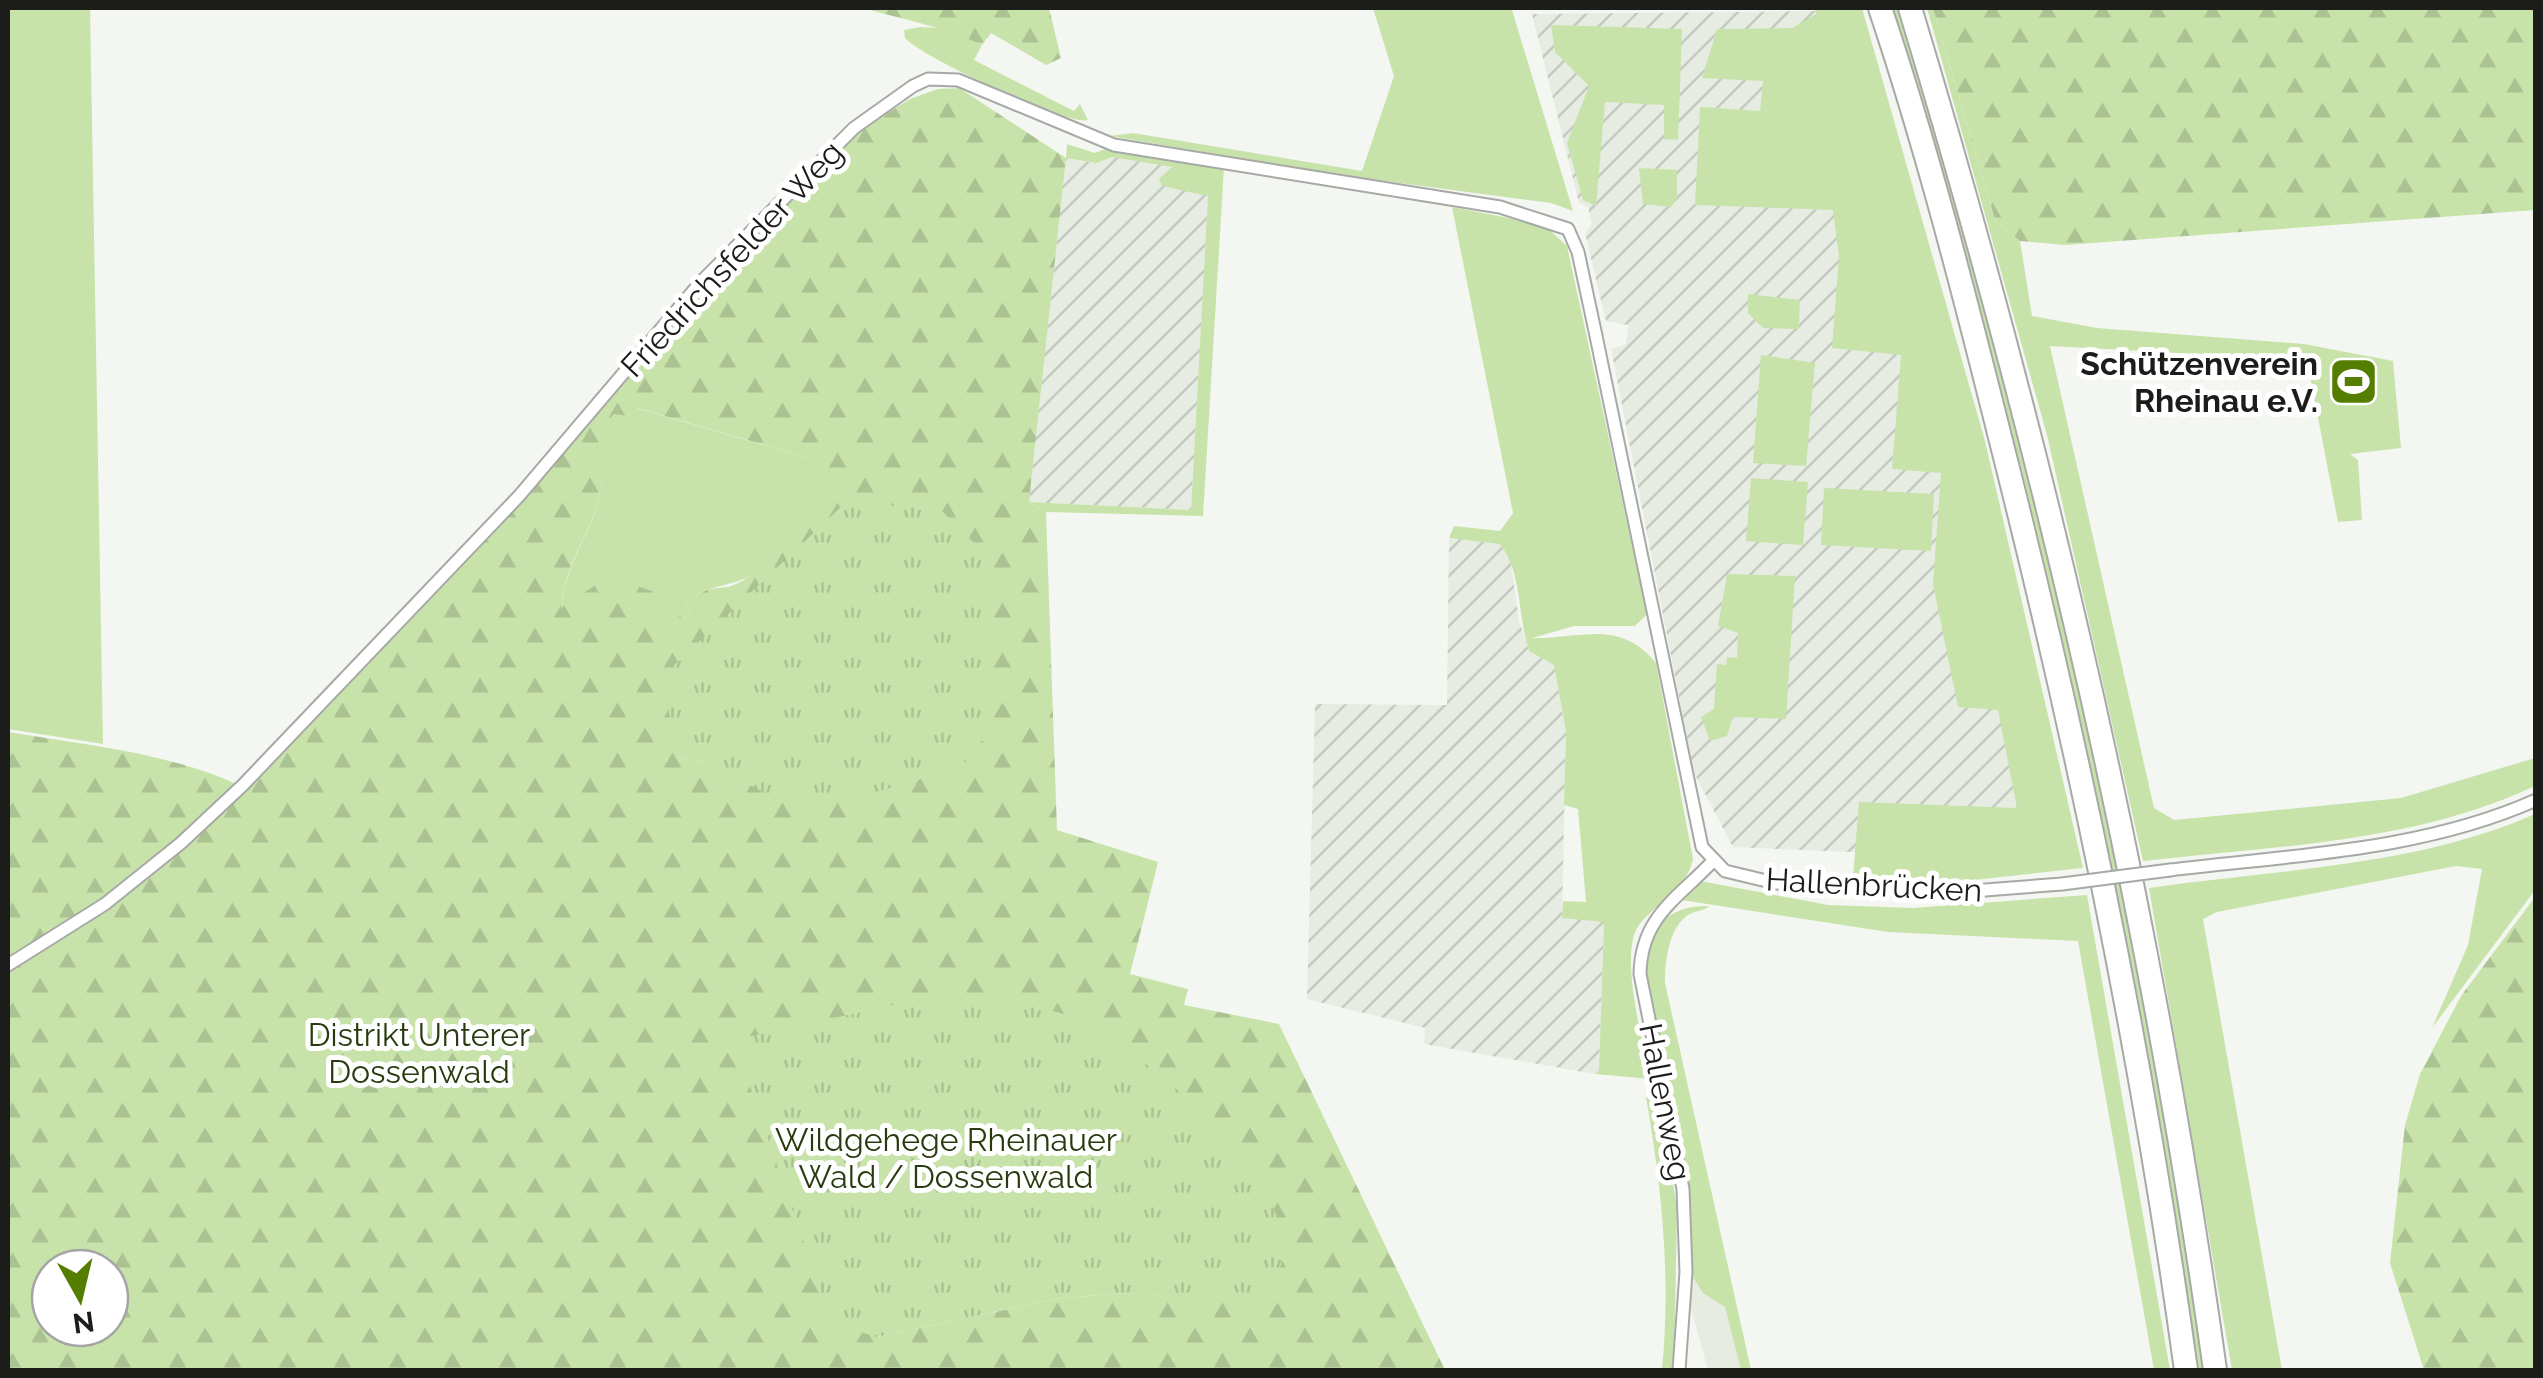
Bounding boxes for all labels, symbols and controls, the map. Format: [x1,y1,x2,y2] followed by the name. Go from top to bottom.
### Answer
[613,133,850,384] street label: Friedrichsfelder Weg
[2080,345,2318,419] place label: Schützenverein Rheinau e.V.
[2327,356,2379,408] sports icon: Schützenverein Rheinau e.V.
[1765,860,1983,909] street label: Hallenbrücken
[308,1016,530,1090] park label: Distrikt Unterer Dossenwald
[1632,1020,1699,1184] street label: Hallenweg
[775,1121,1117,1195] park label: Wildgehege Rheinauer Wald / Dossenwald
[30,1248,130,1348] north arrow
[71,1304,96,1340] text: N

